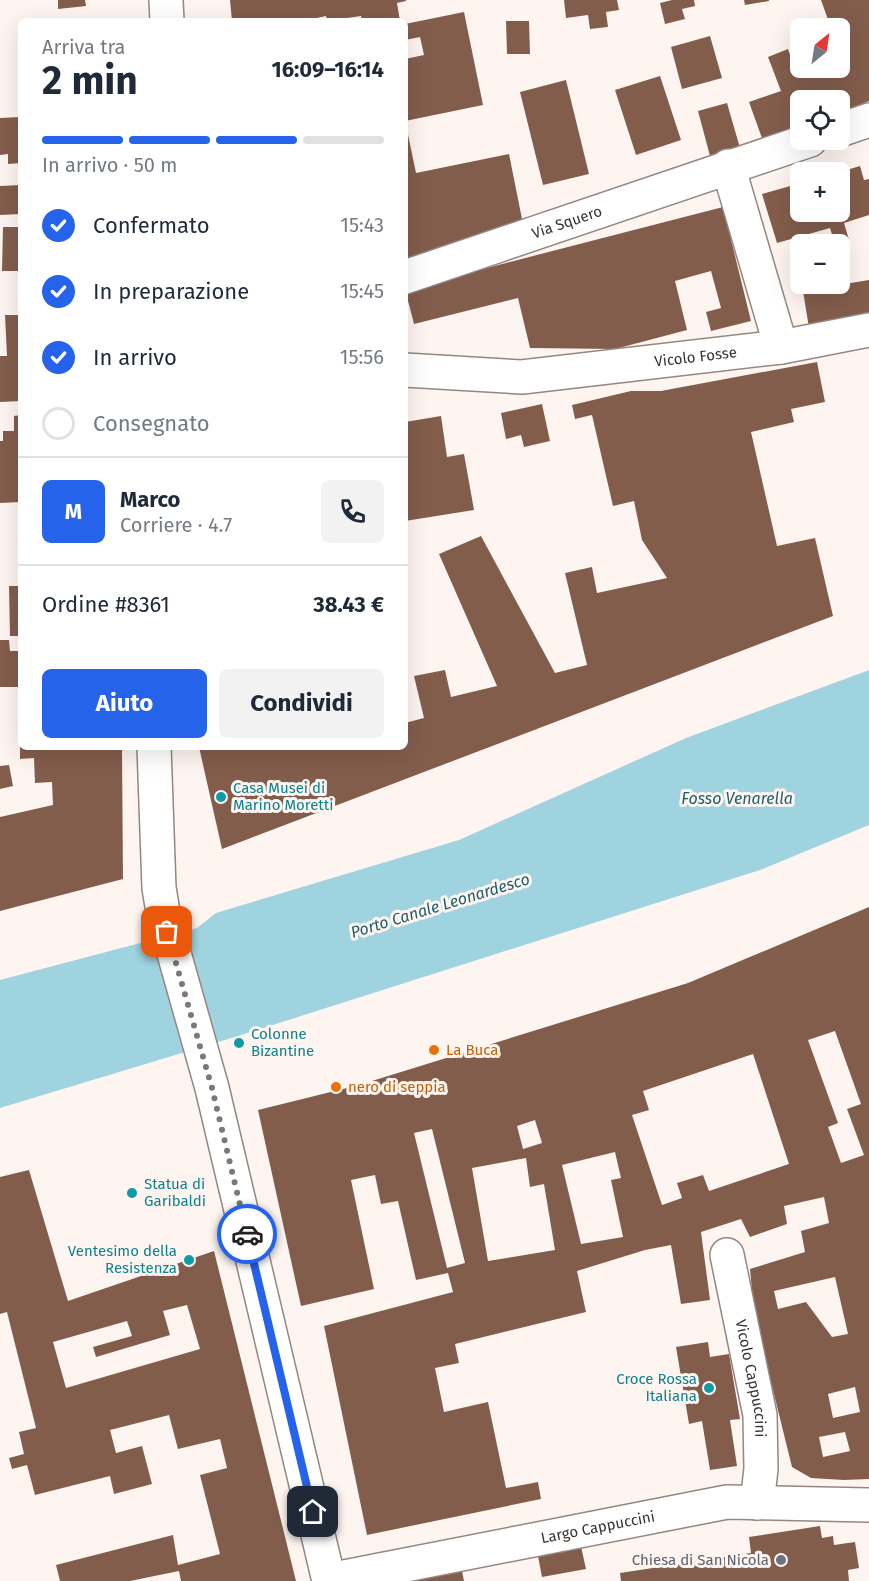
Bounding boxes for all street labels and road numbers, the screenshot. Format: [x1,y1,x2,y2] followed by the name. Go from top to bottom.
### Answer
[530,202,604,242] street label: Via Squero
[653,343,738,371] street label: Vicolo Fosse
[732,1318,769,1438] street label: Vicolo Cappuccini
[539,1507,656,1547] street label: Largo Cappuccini

